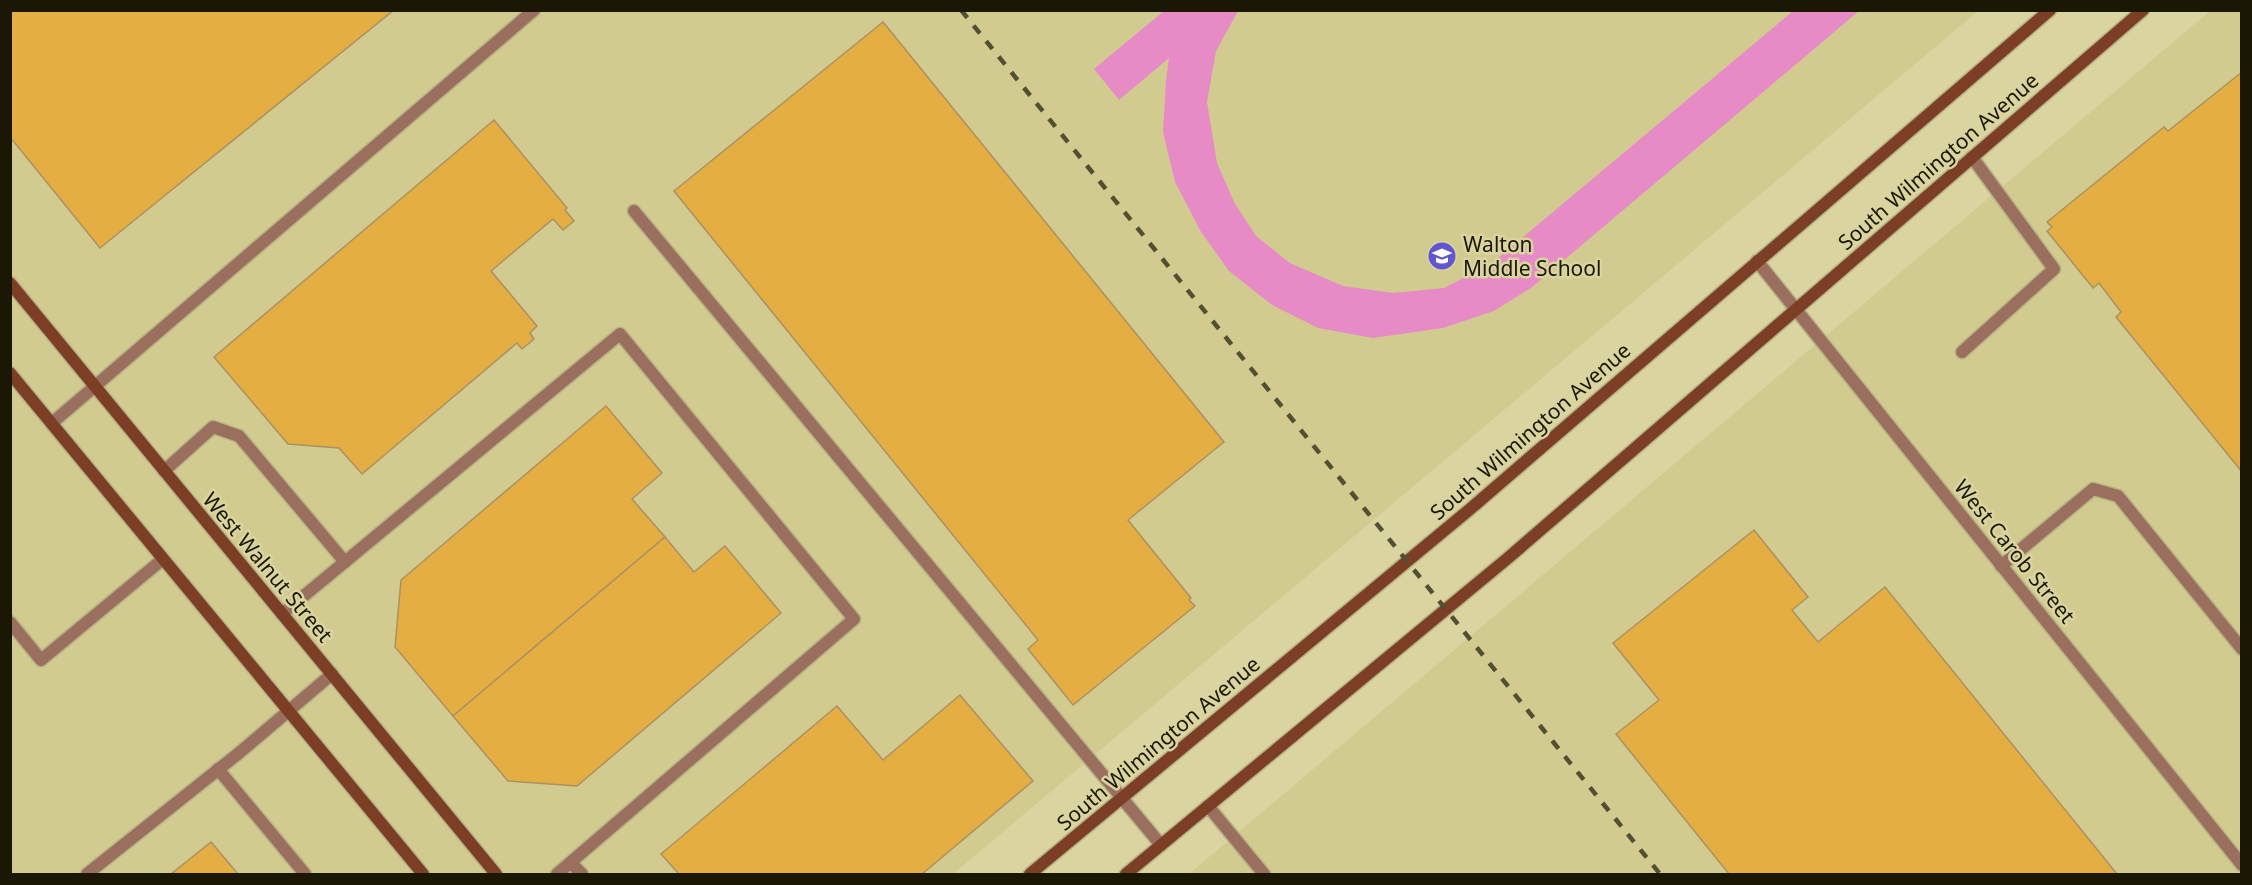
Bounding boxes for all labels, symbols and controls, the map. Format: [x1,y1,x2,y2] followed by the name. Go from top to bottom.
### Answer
[1832,66,2044,256] street label: South Wilmington Avenue
[1463,230,1601,282] place label: Walton Middle School
[1426,240,1458,272] school or university icon: Walton Middle School
[1424,336,1636,526] street label: South Wilmington Avenue
[1948,473,2082,629] street label: West Carob Street
[197,486,339,648] street label: West Walnut Street
[1051,650,1265,836] street label: South Wilmington Avenue

